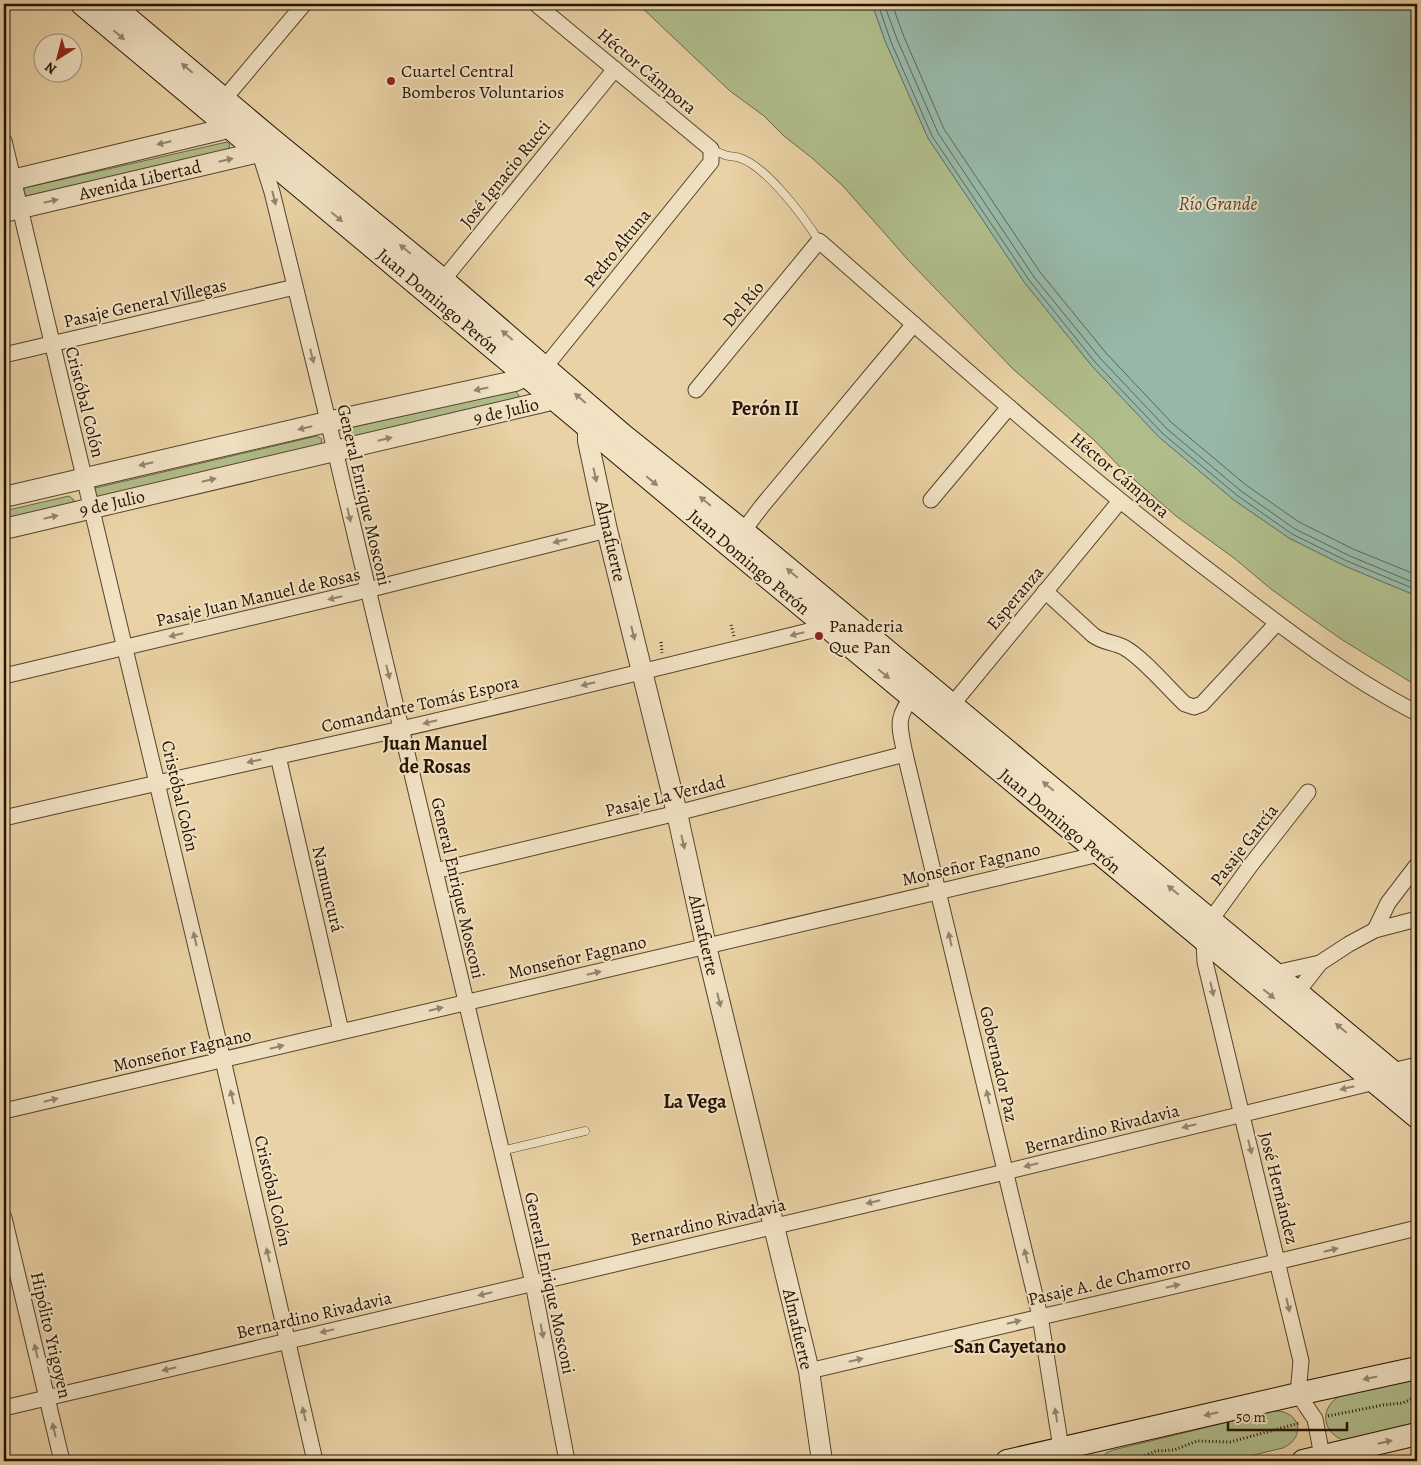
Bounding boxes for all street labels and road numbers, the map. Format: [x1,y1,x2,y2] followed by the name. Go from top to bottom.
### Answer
[592,22,702,120] street label: Héctor Cámpora
[454,115,556,233] street label: José Ignacio Rucci
[76,154,204,206] street label: Avenida Libertad
[578,203,656,292] street label: Pedro Altuna
[372,243,504,359] street label: Juan Domingo Perón
[61,273,229,333] street label: Pasaje General Villegas
[717,276,769,332] street label: Del Río
[60,344,110,460] street label: Cristóbal Colón
[471,392,541,430] street label: 9 de Julio
[331,402,397,588] street label: General Enrique Mosconi
[1065,426,1175,524] street label: Héctor Cámpora
[77,484,147,522] street label: 9 de Julio
[590,497,632,584] street label: Almafuerte
[683,504,815,620] street label: Juan Domingo Perón
[981,560,1049,635] street label: Esperanza
[153,562,363,632] street label: Pasaje Juan Manuel de Rosas
[319,669,522,738] street label: Comandante Tomás Espora
[156,738,204,854] street label: Cristóbal Colón
[994,763,1126,879] street label: Juan Domingo Perón
[602,769,728,823] street label: Pasaje La Verdad
[425,795,491,981] street label: General Enrique Mosconi
[1204,799,1284,891] street label: Pasaje García
[899,836,1043,892] street label: Monseñor Fagnano
[306,843,350,935] street label: Namuncurá
[683,891,725,978] street label: Almafuerte
[505,929,649,985] street label: Monseñor Fagnano
[974,1004,1024,1124] street label: Gobernador Paz
[110,1022,254,1078] street label: Monseñor Fagnano
[1022,1098,1183,1160] street label: Bernardino Rivadavia
[1253,1129,1305,1247] street label: José Hernández
[249,1133,297,1249] street label: Cristóbal Colón
[519,1190,581,1376] street label: General Enrique Mosconi
[628,1192,789,1252] street label: Bernardino Rivadavia
[1025,1251,1193,1311] street label: Pasaje A. de Chamorro
[25,1269,77,1401] street label: Hipólito Yrigoyen
[234,1285,395,1345] street label: Bernardino Rivadavia
[777,1285,819,1372] street label: Almafuerte

